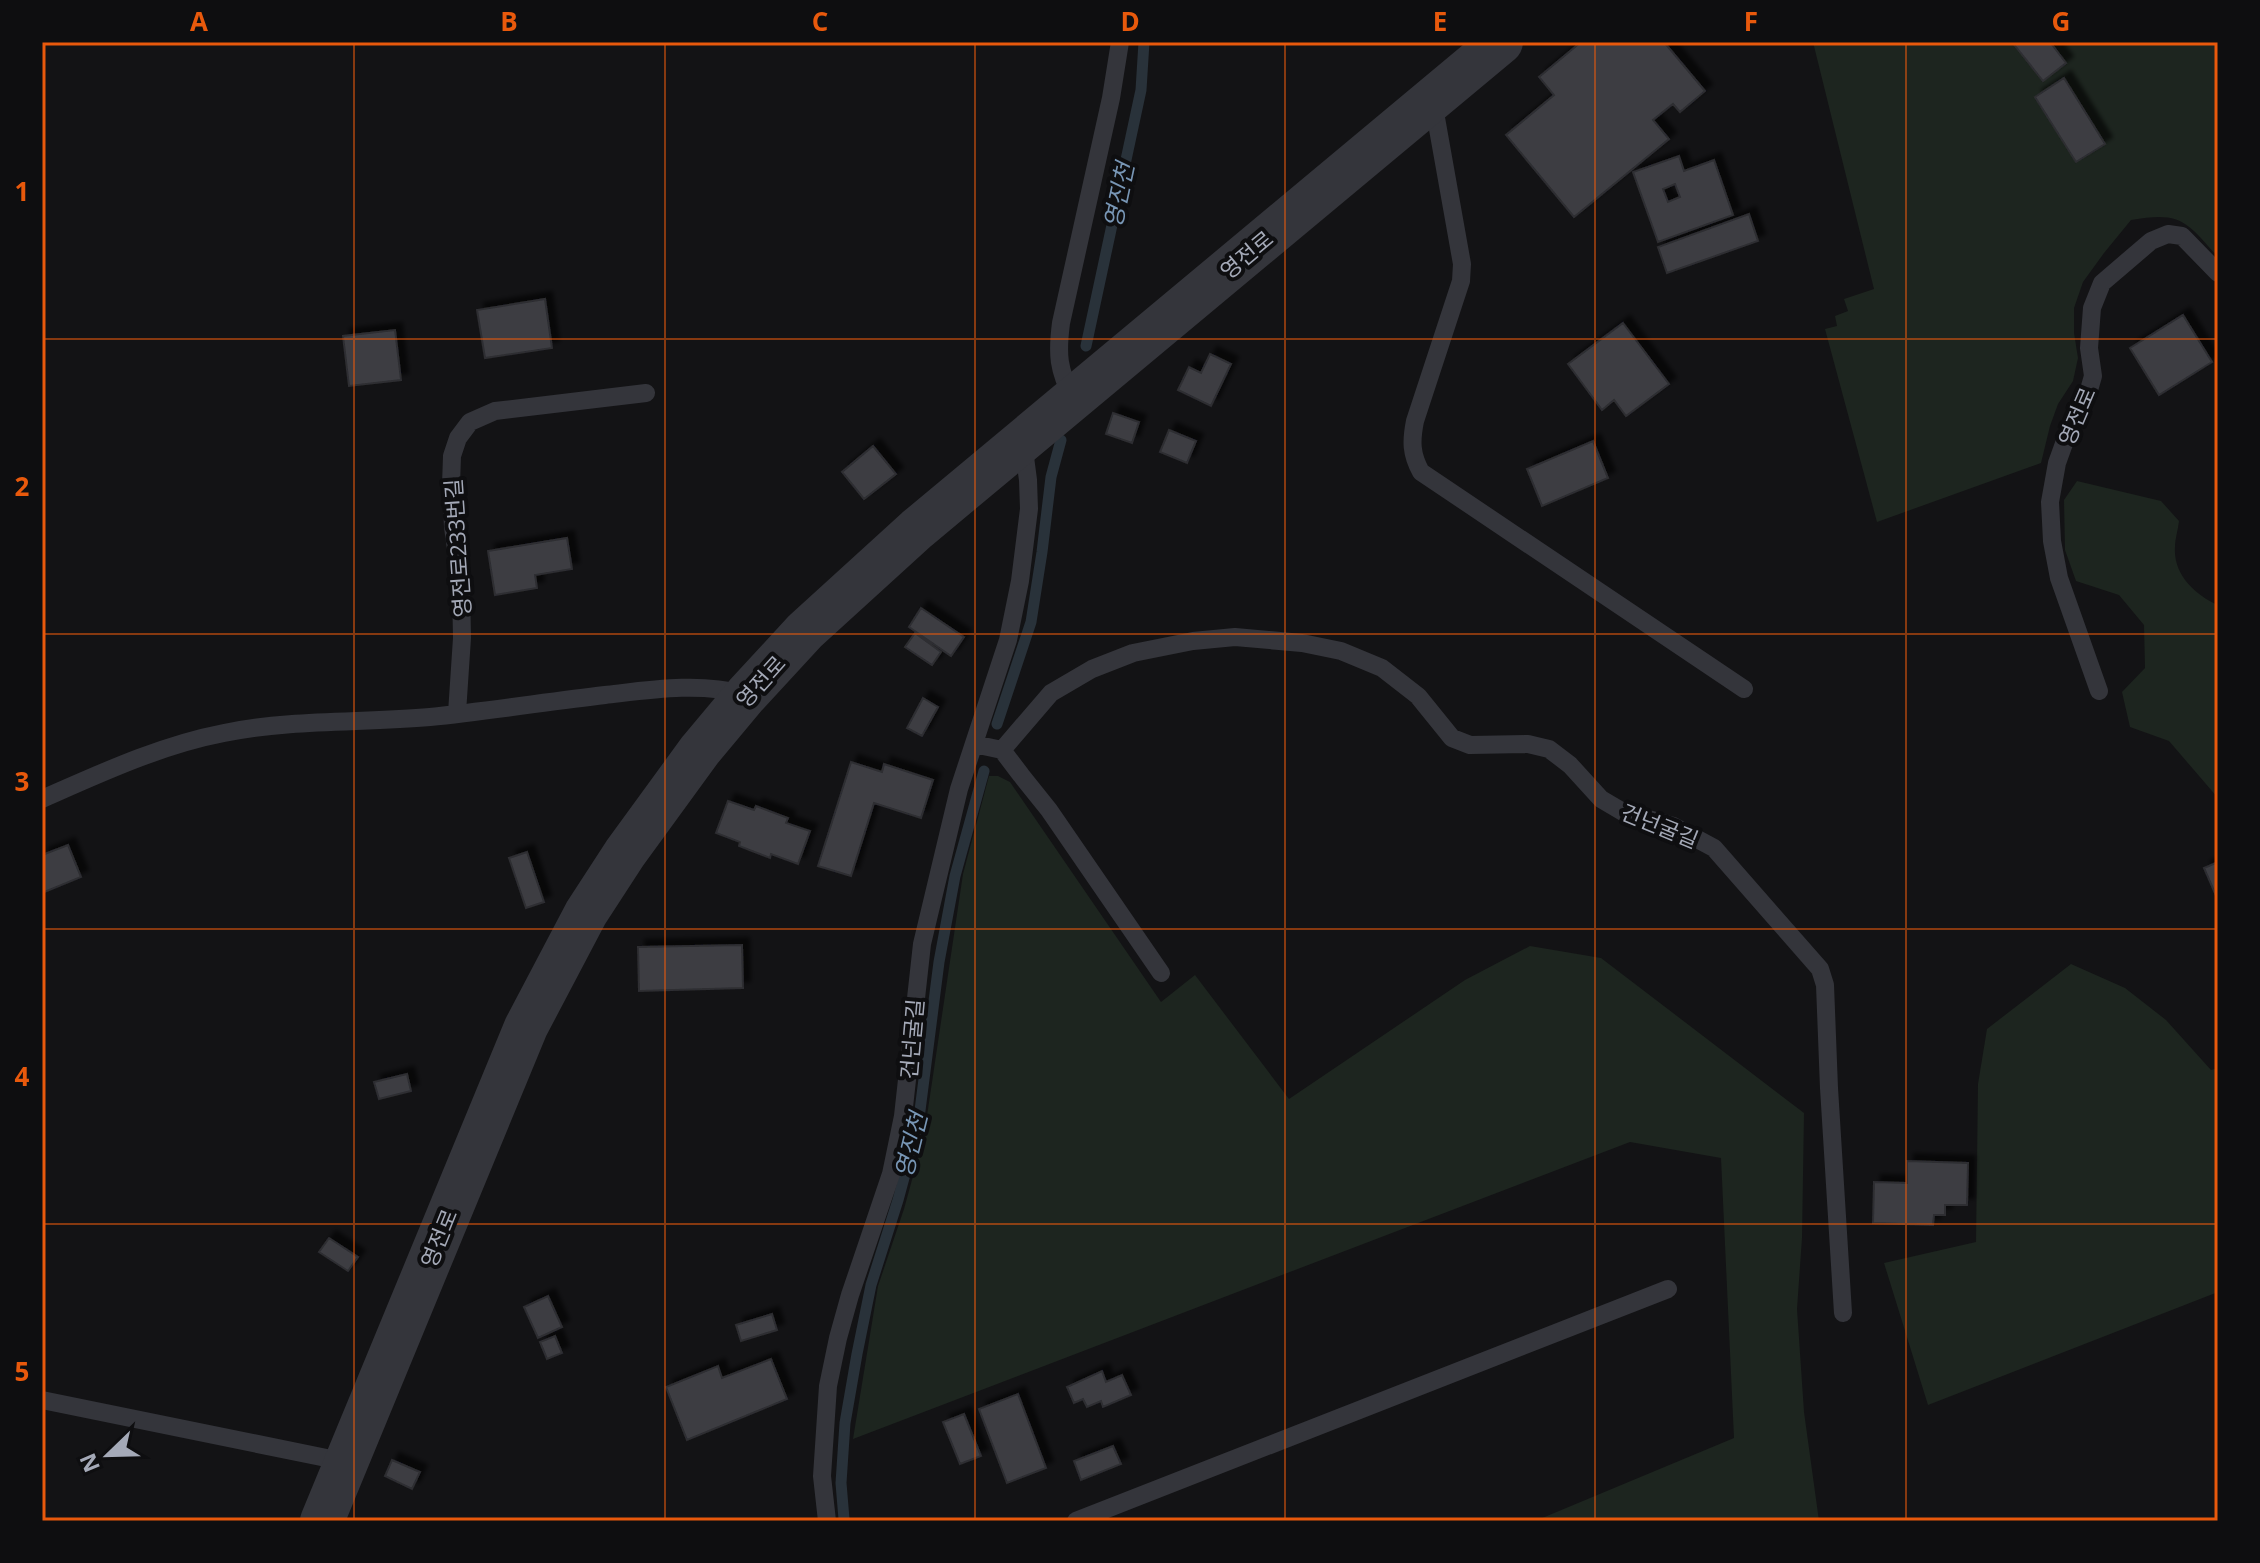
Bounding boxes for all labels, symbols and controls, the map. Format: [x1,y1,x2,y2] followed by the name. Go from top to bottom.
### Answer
[190,3,208,39] text: A
[500,3,518,39] text: B
[812,3,828,39] text: C
[1120,3,1140,39] text: D
[1433,3,1447,39] text: E
[1744,3,1758,39] text: F
[2052,3,2070,39] text: G
[1095,156,1142,231] water label: 영진천
[15,173,29,209] text: 1
[1213,223,1279,285] street label: 영전로
[2050,382,2102,450] street label: 영전로
[15,468,30,504] text: 2
[437,478,477,618] street label: 영전로233번길
[729,648,791,714] street label: 영전로
[15,763,29,799] text: 3
[1617,796,1703,854] street label: 건넌굴길
[893,997,929,1081] street label: 건넌굴길
[15,1058,30,1094] text: 4
[886,1106,935,1181] water label: 영진천
[413,1204,463,1272] street label: 영전로
[15,1353,29,1389] text: 5
[68,1415,148,1495] north arrow
[71,1449,106,1477] text: N

